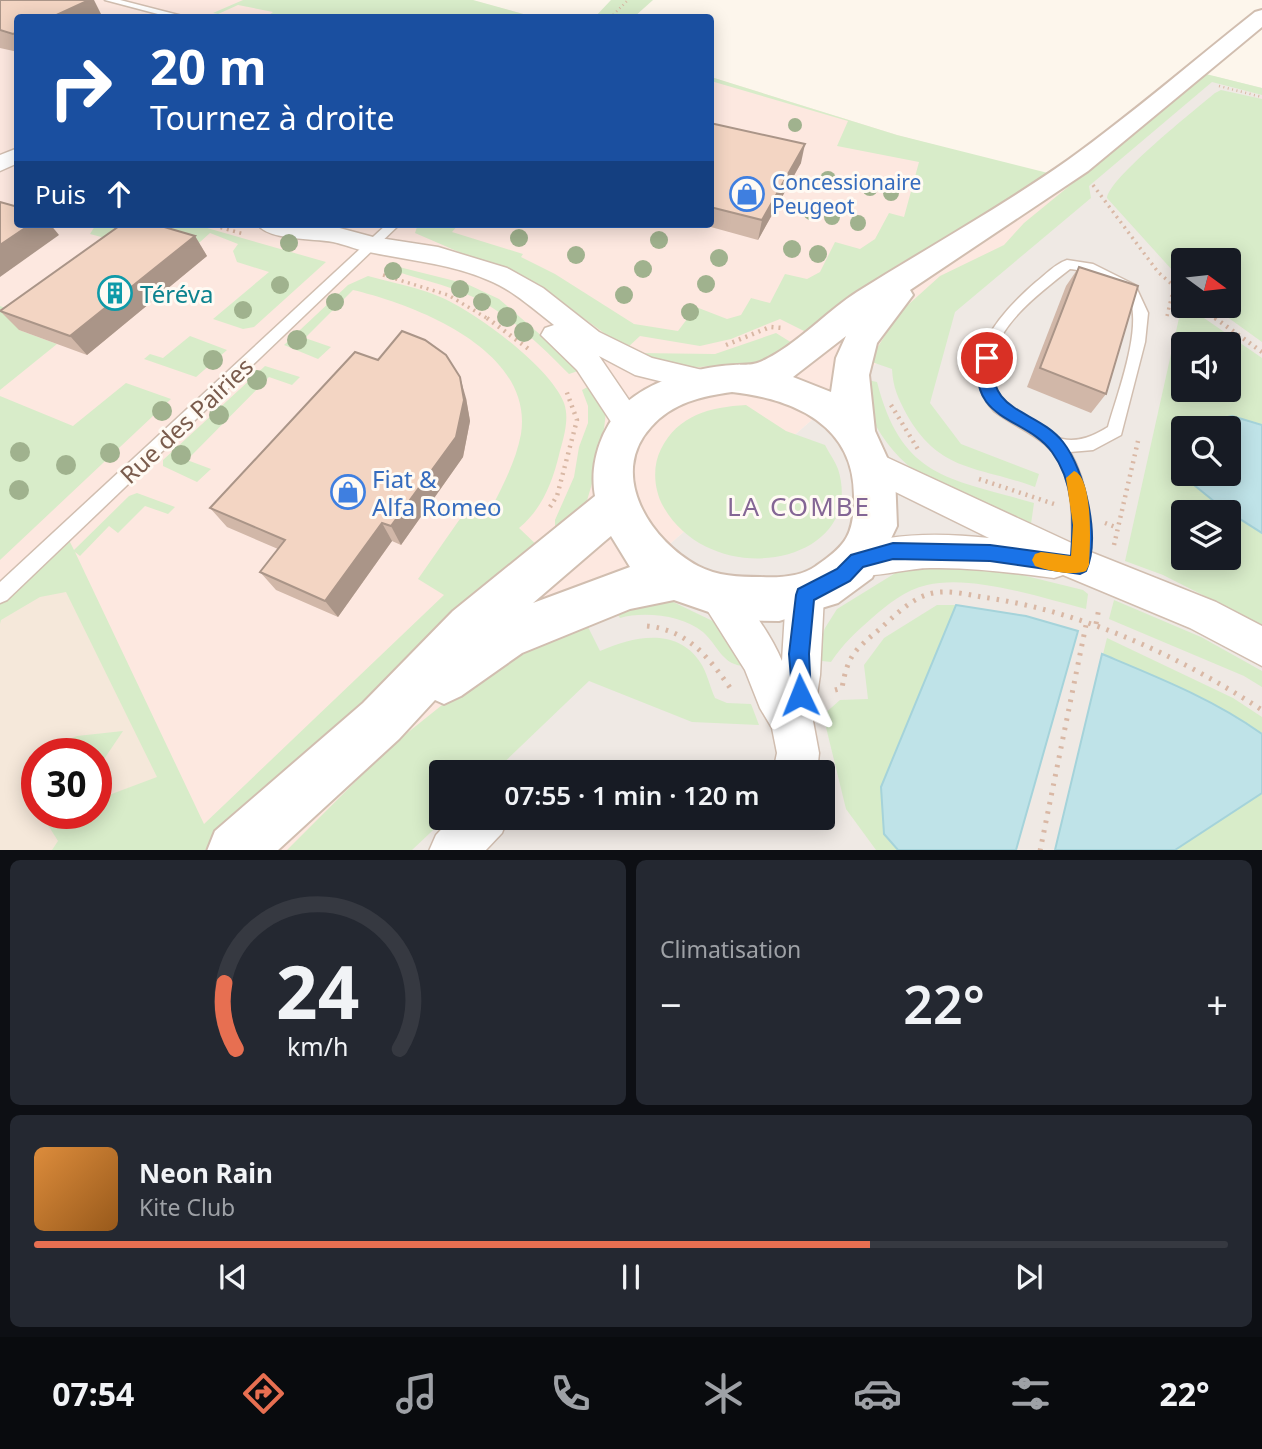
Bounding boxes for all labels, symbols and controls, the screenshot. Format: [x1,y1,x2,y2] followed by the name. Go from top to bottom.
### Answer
[150,33,267,99] text: 20 m
[35,42,126,133] icon: right
[150,96,395,139] text: Tournez à droite
[772,168,921,220] place label: Concessionaire Peugeot
[100,175,138,213] icon: ahead
[728,175,766,213] shop icon: Concessionaire Peugeot
[35,176,86,212] text: Puis
[1171,248,1241,318] north arrow
[1171,248,1241,570] map controls
[96,274,134,312] building icon: Téréva
[140,277,213,310] place label: Téréva
[957,328,1017,388] pin
[1171,332,1241,402] button: sound
[968,339,1006,377] icon: arrive
[112,350,260,490] street label: Rue des Pairies
[1171,416,1241,486] button: search
[372,462,501,523] place label: Fiat & Alfa Romeo
[329,473,367,511] shop icon: Fiat & Alfa Romeo
[727,488,871,524] district label: LA COMBE
[1171,500,1241,570] button: layers
[763,658,837,732] position arrow
[21,738,112,829] speed limit sign: 30
[505,777,759,813] text: 07:55 · 1 min · 120 m
[660,933,801,965] text: Climatisation
[276,941,360,1040] text: 24
[903,968,985,1039] text: 22°
[660,978,682,1030] text: −
[1206,978,1228,1030] text: +
[287,1028,349,1062] text: km/h
[139,1155,273,1191] text: Neon Rain
[139,1191,235,1223] text: Kite Club
[214,1258,252,1296] icon: previous
[612,1258,650,1296] icon: pause
[1010,1258,1048,1296] icon: next
[239,1369,288,1418] icon: directions
[392,1369,441,1418] icon: music
[546,1369,595,1418] icon: phone
[699,1369,748,1418] icon: climate
[853,1369,902,1418] icon: car
[1006,1369,1055,1418] icon: filters
[52,1372,134,1415] text: 07:54
[1160,1372,1210,1415] text: 22°

